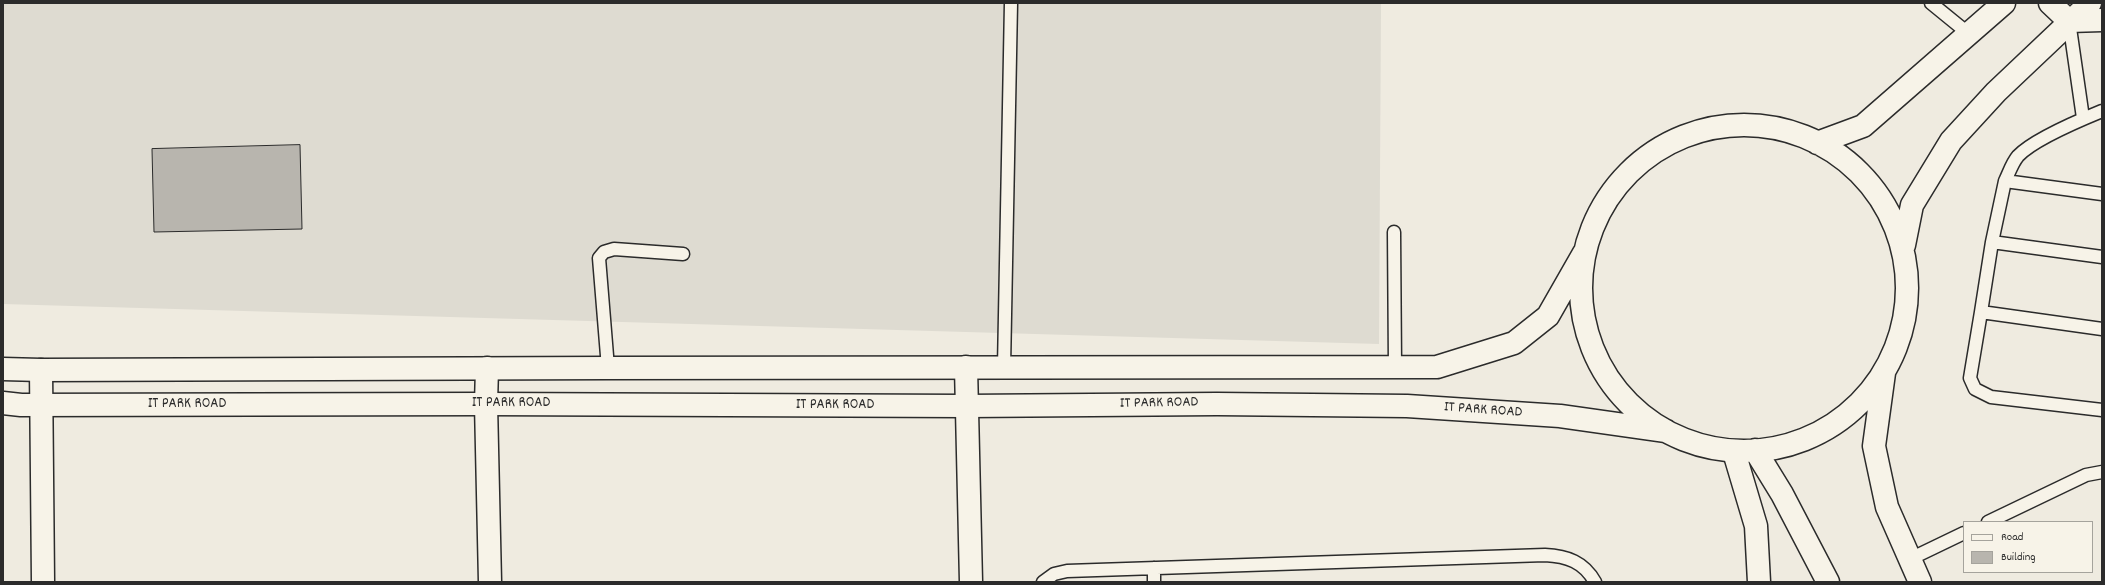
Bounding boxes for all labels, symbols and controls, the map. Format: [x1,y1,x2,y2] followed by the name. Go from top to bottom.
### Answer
[1120,394,1198,414] street label: IT PARK ROAD
[472,395,550,413] street label: IT PARK ROAD
[148,396,226,414] street label: IT PARK ROAD
[796,397,874,415] street label: IT PARK ROAD
[1443,399,1523,423] street label: IT PARK ROAD
[1963,521,2093,573] legend
[2001,529,2023,546] text: Road
[2001,549,2036,566] text: Building

